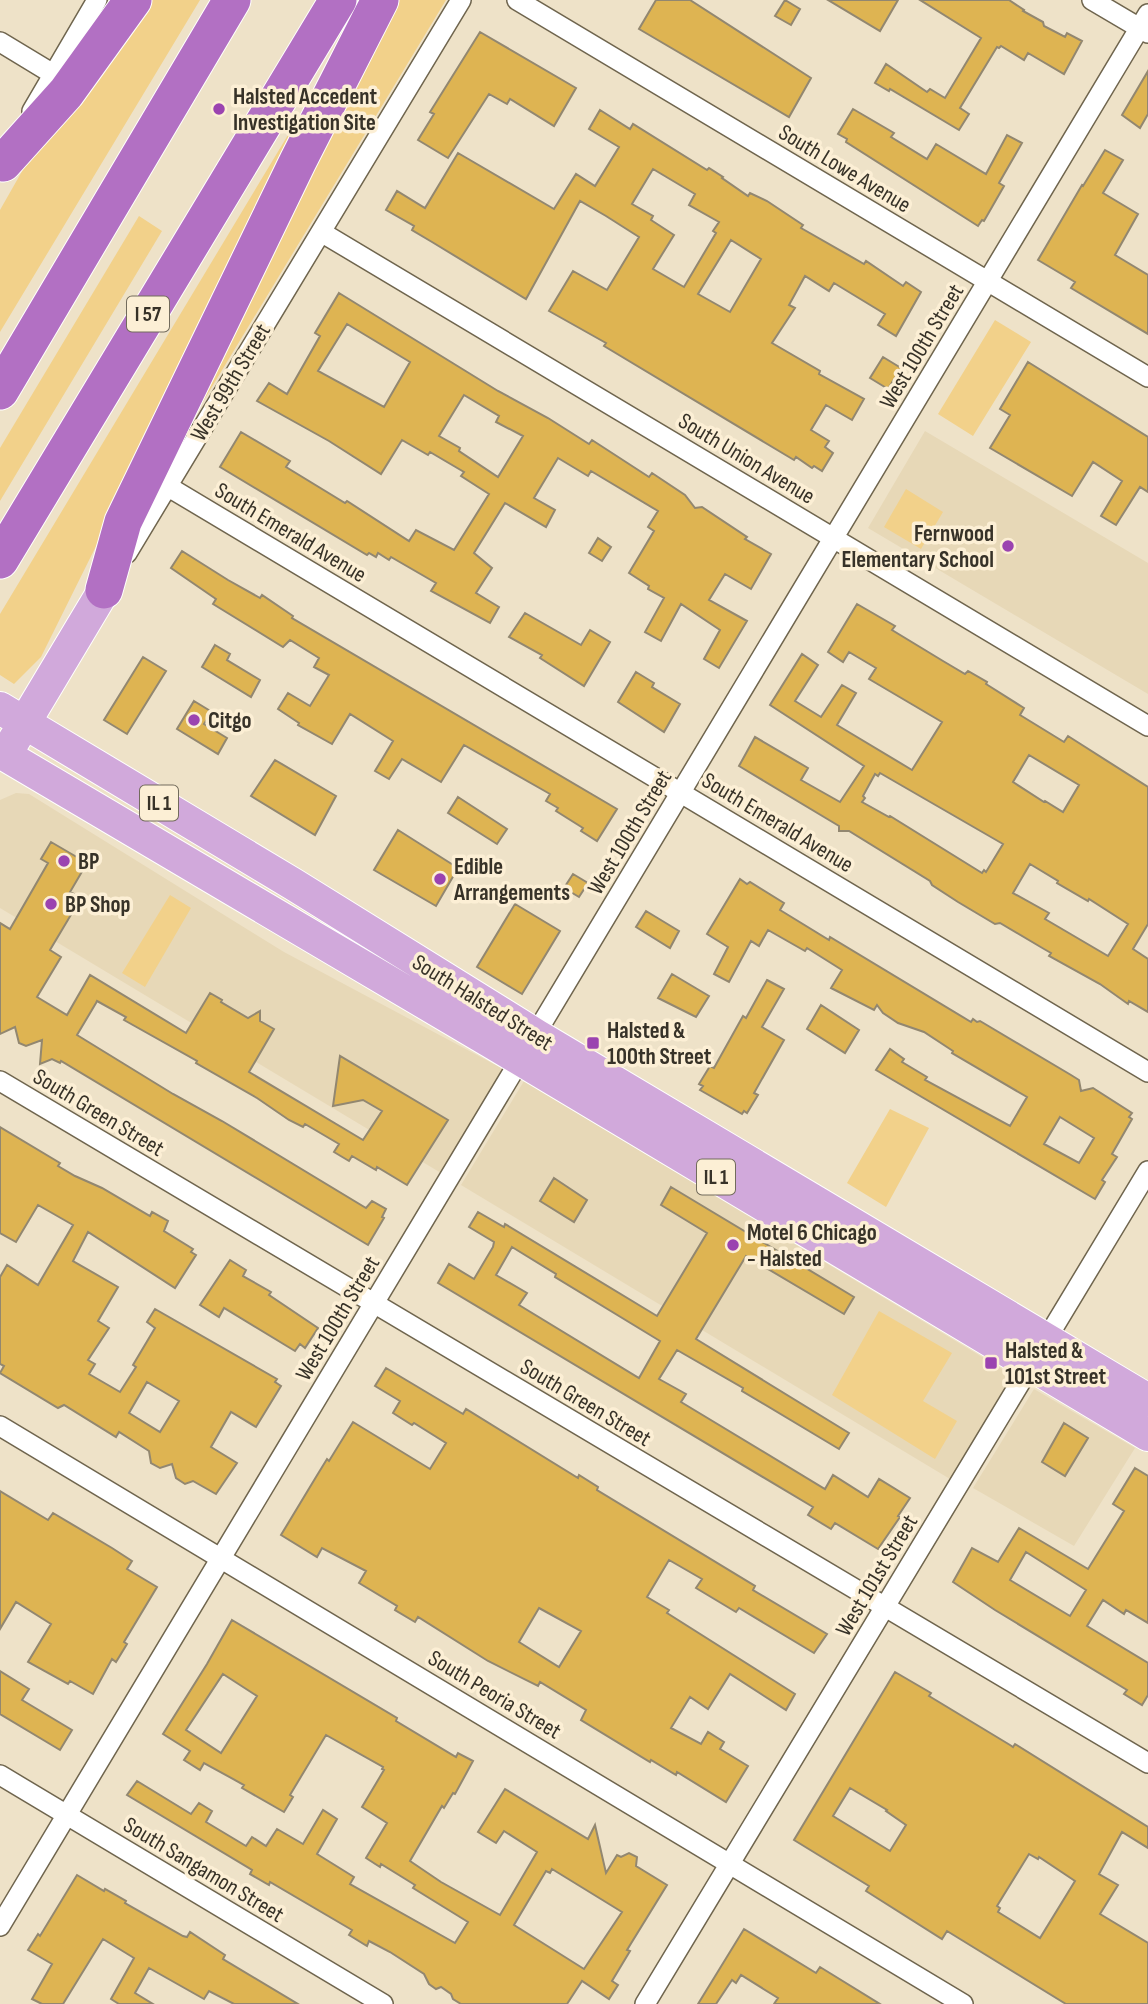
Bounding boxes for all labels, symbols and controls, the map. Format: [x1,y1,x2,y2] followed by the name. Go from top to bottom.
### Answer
[233,83,378,137] place label: Halsted Accedent Investigation Site
[211,101,227,117] marker: Halsted Accedent Investigation Site
[773,118,916,219] street label: South Lowe Avenue
[874,279,970,414] street label: West 100th Street
[127,296,169,332] road number: I 57
[185,319,277,446] street label: West 99th Street
[673,407,820,511] street label: South Union Avenue
[210,477,371,589] street label: South Emerald Avenue
[842,520,994,574] place label: Fernwood Elementary School
[1000,538,1016,554] marker: Fernwood Elementary School
[208,707,252,735] place label: Citgo
[186,712,202,728] marker: Citgo
[582,765,678,900] street label: West 100th Street
[697,767,858,879] street label: South Emerald Avenue
[140,786,178,820] road number: IL 1
[78,848,99,876] place label: BP
[56,853,72,869] marker: BP
[453,853,570,907] place label: Edible Arrangements
[432,871,448,887] marker: Edible Arrangements
[65,891,131,919] place label: BP Shop
[43,896,59,912] marker: BP Shop
[407,948,558,1057] street label: South Halsted Street
[607,1017,712,1071] place label: Halsted & 100th Street
[585,1035,601,1051] marker: Halsted & 100th Street
[28,1063,169,1163] street label: South Green Street
[697,1160,735,1194] road number: IL 1
[747,1219,877,1273] place label: Motel 6 Chicago - Halsted
[725,1237,741,1253] marker: Motel 6 Chicago - Halsted
[290,1251,386,1386] street label: West 100th Street
[1005,1337,1106,1391] place label: Halsted & 101st Street
[515,1353,656,1453] street label: South Green Street
[983,1355,999,1371] marker: Halsted & 101st Street
[830,1510,924,1641] street label: West 101st Street
[423,1644,566,1745] street label: South Peoria Street
[118,1811,289,1929] street label: South Sangamon Street

